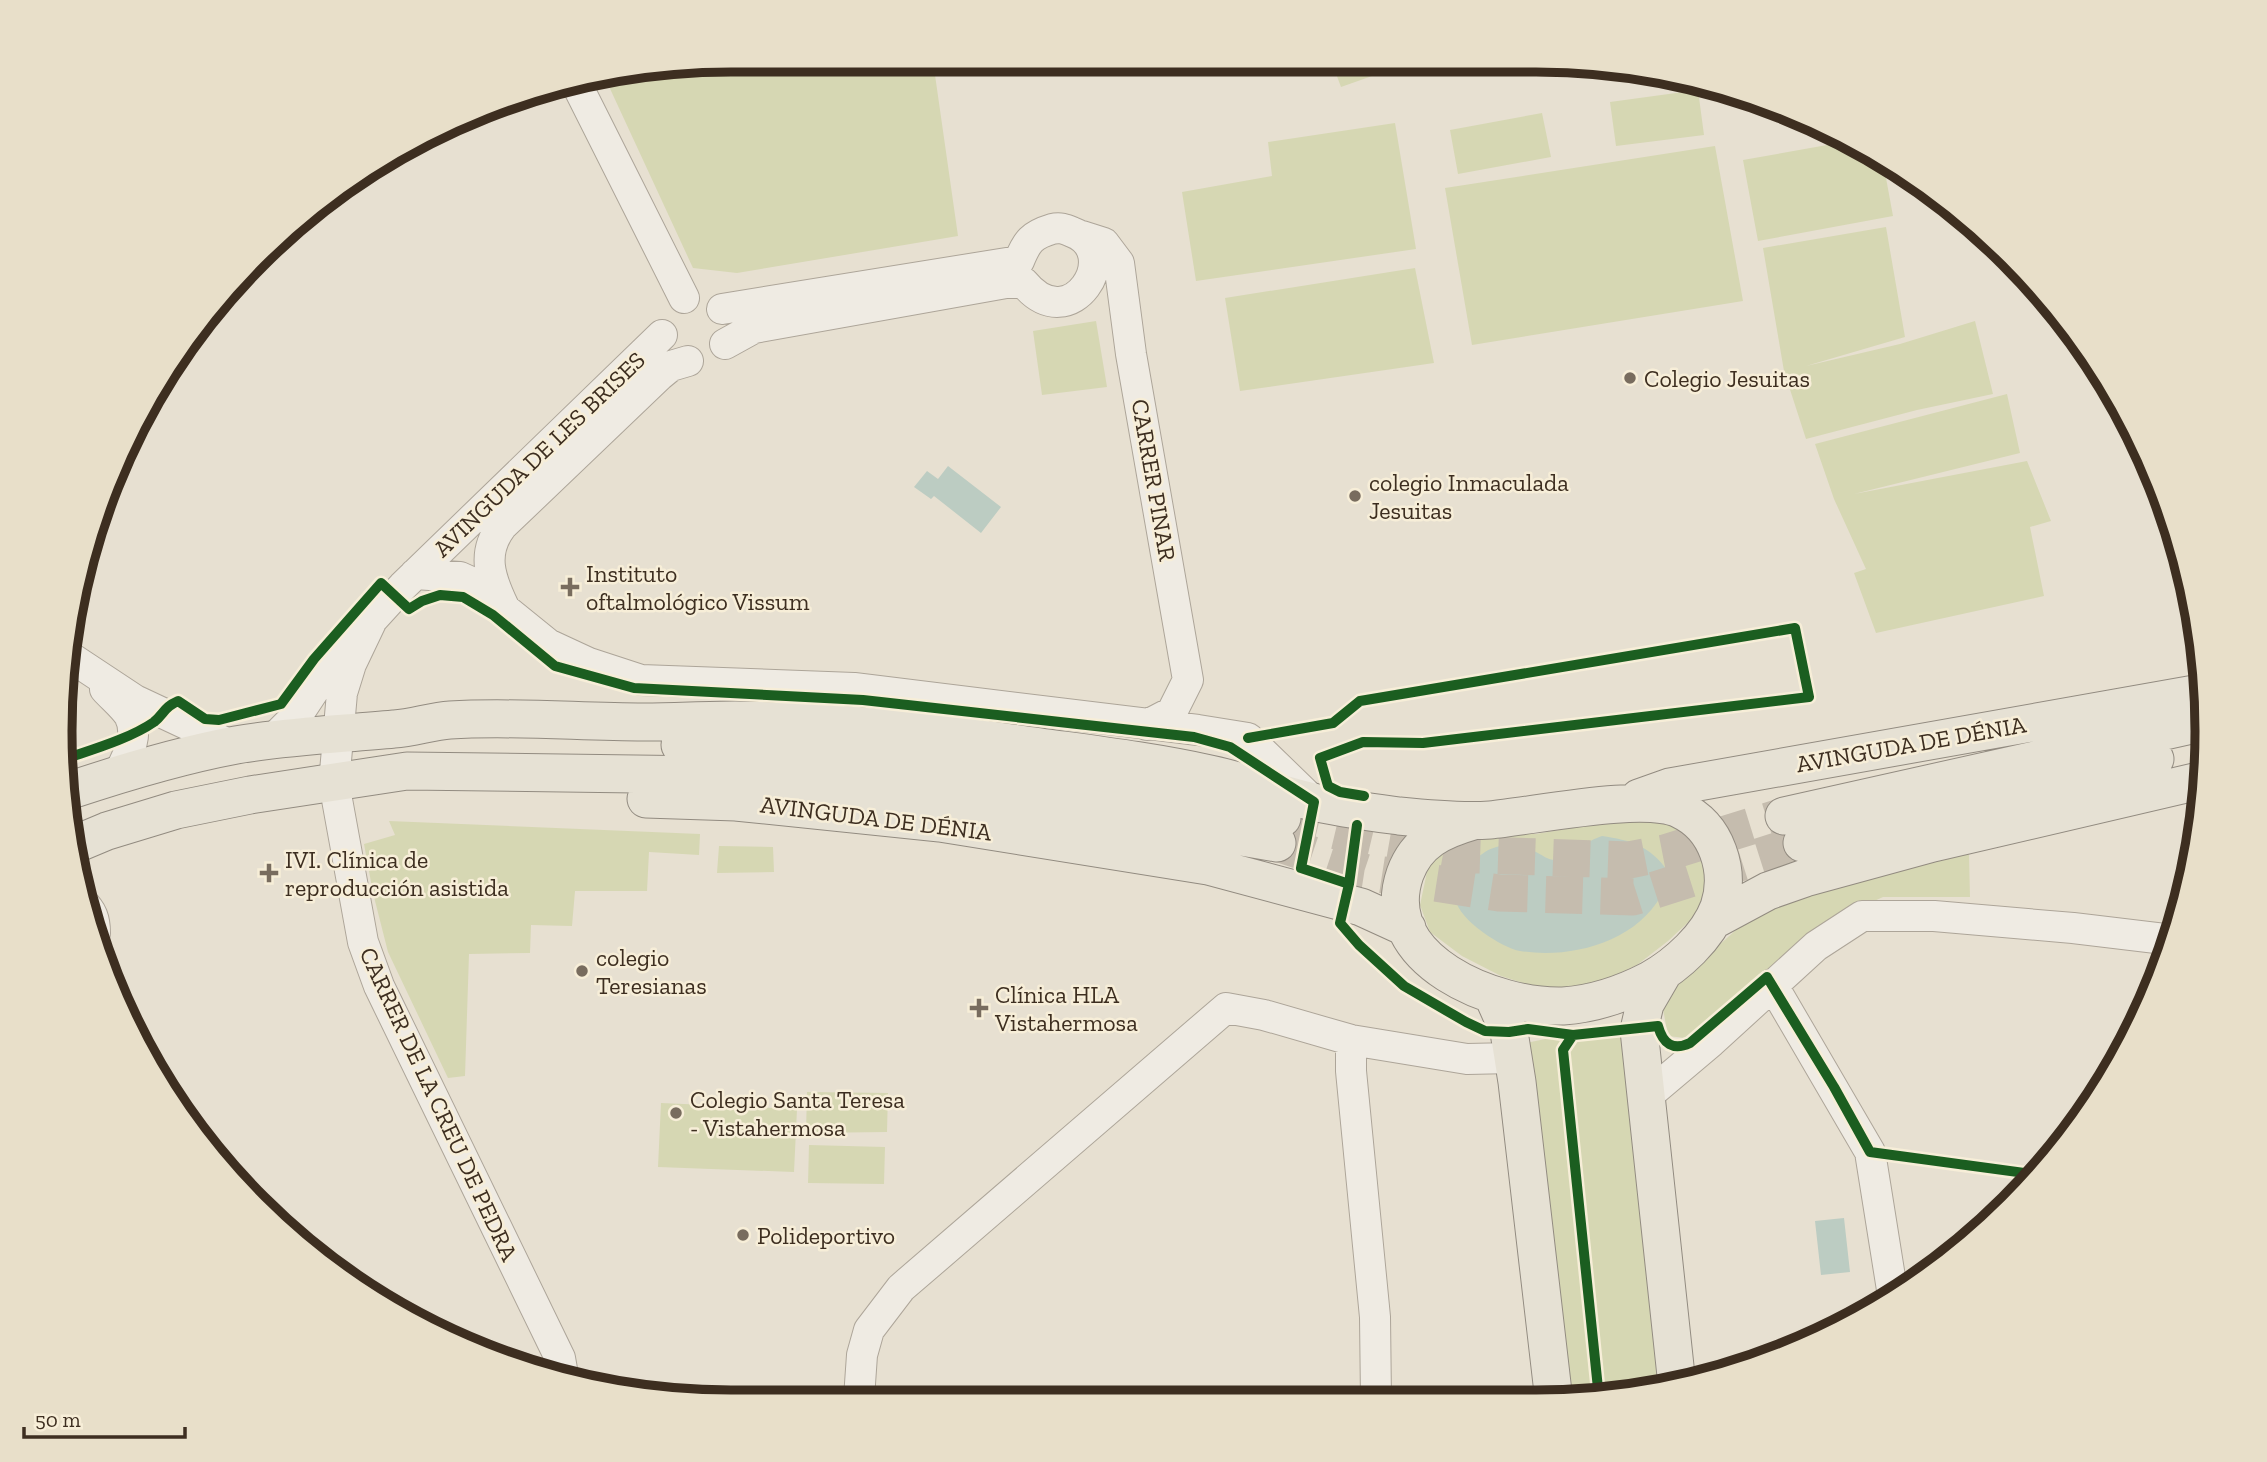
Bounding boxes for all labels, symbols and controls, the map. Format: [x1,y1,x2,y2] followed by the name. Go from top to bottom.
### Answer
[427,345,651,563] street label: AVINGUDA DE LES BRISES
[1644,364,1810,393] place label: Colegio Jesuitas
[1622,370,1638,386] marker: Colegio Jesuitas
[1125,397,1183,563] street label: CARRER PINAR
[1369,468,1569,525] place label: colegio Inmaculada Jesuitas
[1347,488,1363,504] marker: colegio Inmaculada Jesuitas
[586,559,810,616] place label: Instituto oftalmológico Vissum
[560,577,580,597] marker: Instituto oftalmológico Vissum
[1794,709,2029,778] street label: AVINGUDA DE DÉNIA
[759,789,994,847] street label: AVINGUDA DE DÉNIA
[285,845,509,902] place label: IVI. Clínica de reproducción asistida
[259,863,279,883] marker: IVI. Clínica de reproducción asistida
[353,943,525,1266] street label: CARRER DE LA CREU DE PEDRA
[596,943,707,1000] place label: colegio Teresianas
[574,963,590,979] marker: colegio Teresianas
[994,980,1138,1037] place label: Clínica HLA Vistahermosa
[969,998,989,1018] marker: Clínica HLA Vistahermosa
[690,1085,905,1142] place label: Colegio Santa Teresa - Vistahermosa
[668,1105,684,1121] marker: Colegio Santa Teresa - Vistahermosa
[757,1221,895,1250] place label: Polideportivo
[735,1227,751,1243] marker: Polideportivo
[24,1396,186,1440] scale bar
[35,1407,81,1432] text: 50 m

